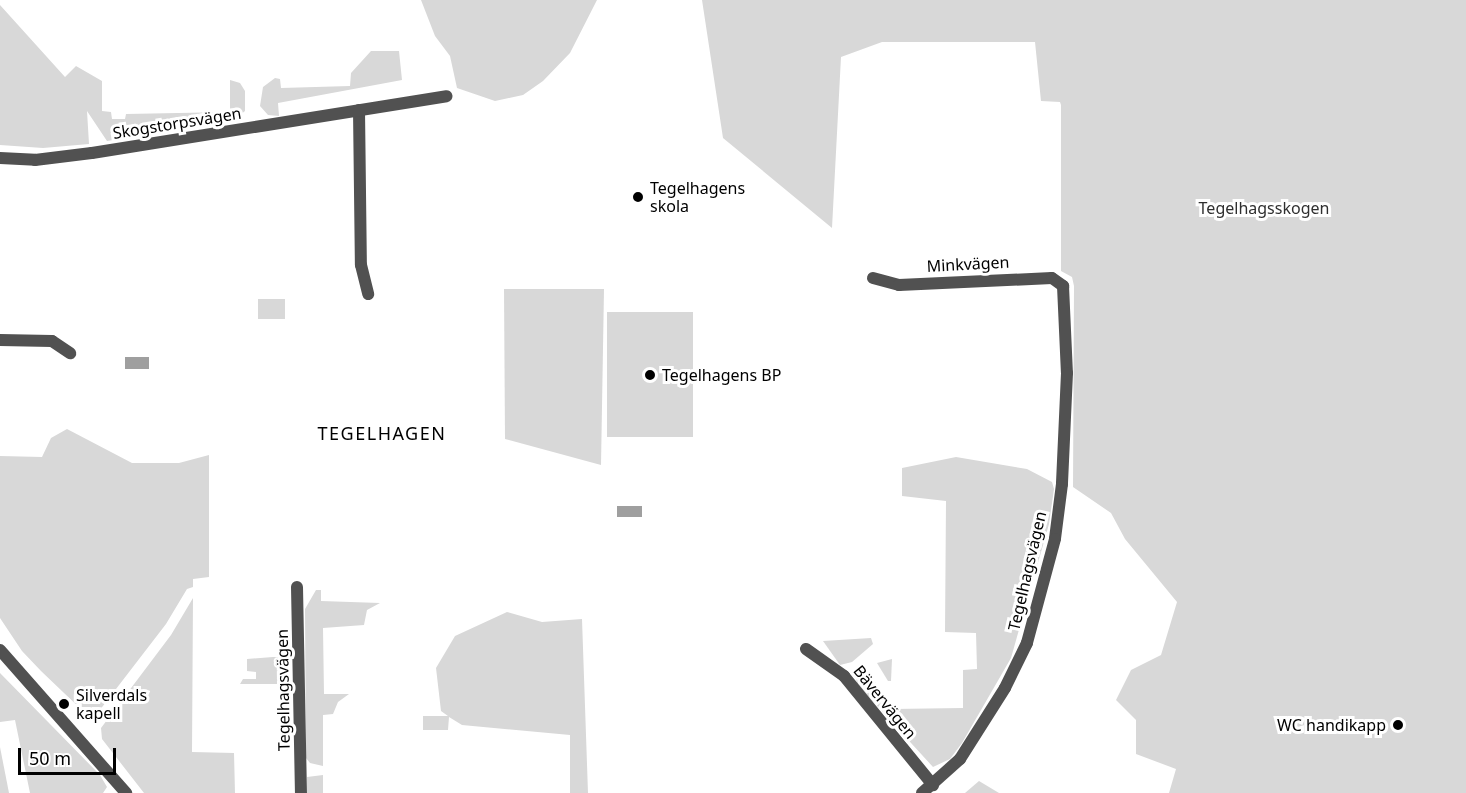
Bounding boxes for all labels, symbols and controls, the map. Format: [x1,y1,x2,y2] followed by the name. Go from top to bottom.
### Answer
[111,103,243,143] street label: Skogstorpsvägen
[650,178,745,216] place label: Tegelhagens skola
[631,190,645,204] marker: Tegelhagens skola
[1199,198,1329,218] park label: Tegelhagsskogen
[926,252,1010,276] street label: Minkvägen
[662,365,781,385] place label: Tegelhagens BP
[643,368,657,382] marker: Tegelhagens BP
[318,422,446,444] district label: TEGELHAGEN
[1004,509,1050,633] street label: Tegelhagsvägen
[272,629,294,751] street label: Tegelhagsvägen
[850,661,920,743] street label: Bävervägen
[76,685,147,723] place label: Silverdals kapell
[57,697,71,711] marker: Silverdals kapell
[1277,715,1386,735] place label: WC handikapp
[1391,718,1405,732] marker: WC handikapp
[21,736,118,774] scale bar
[29,746,71,770] text: 50 m

